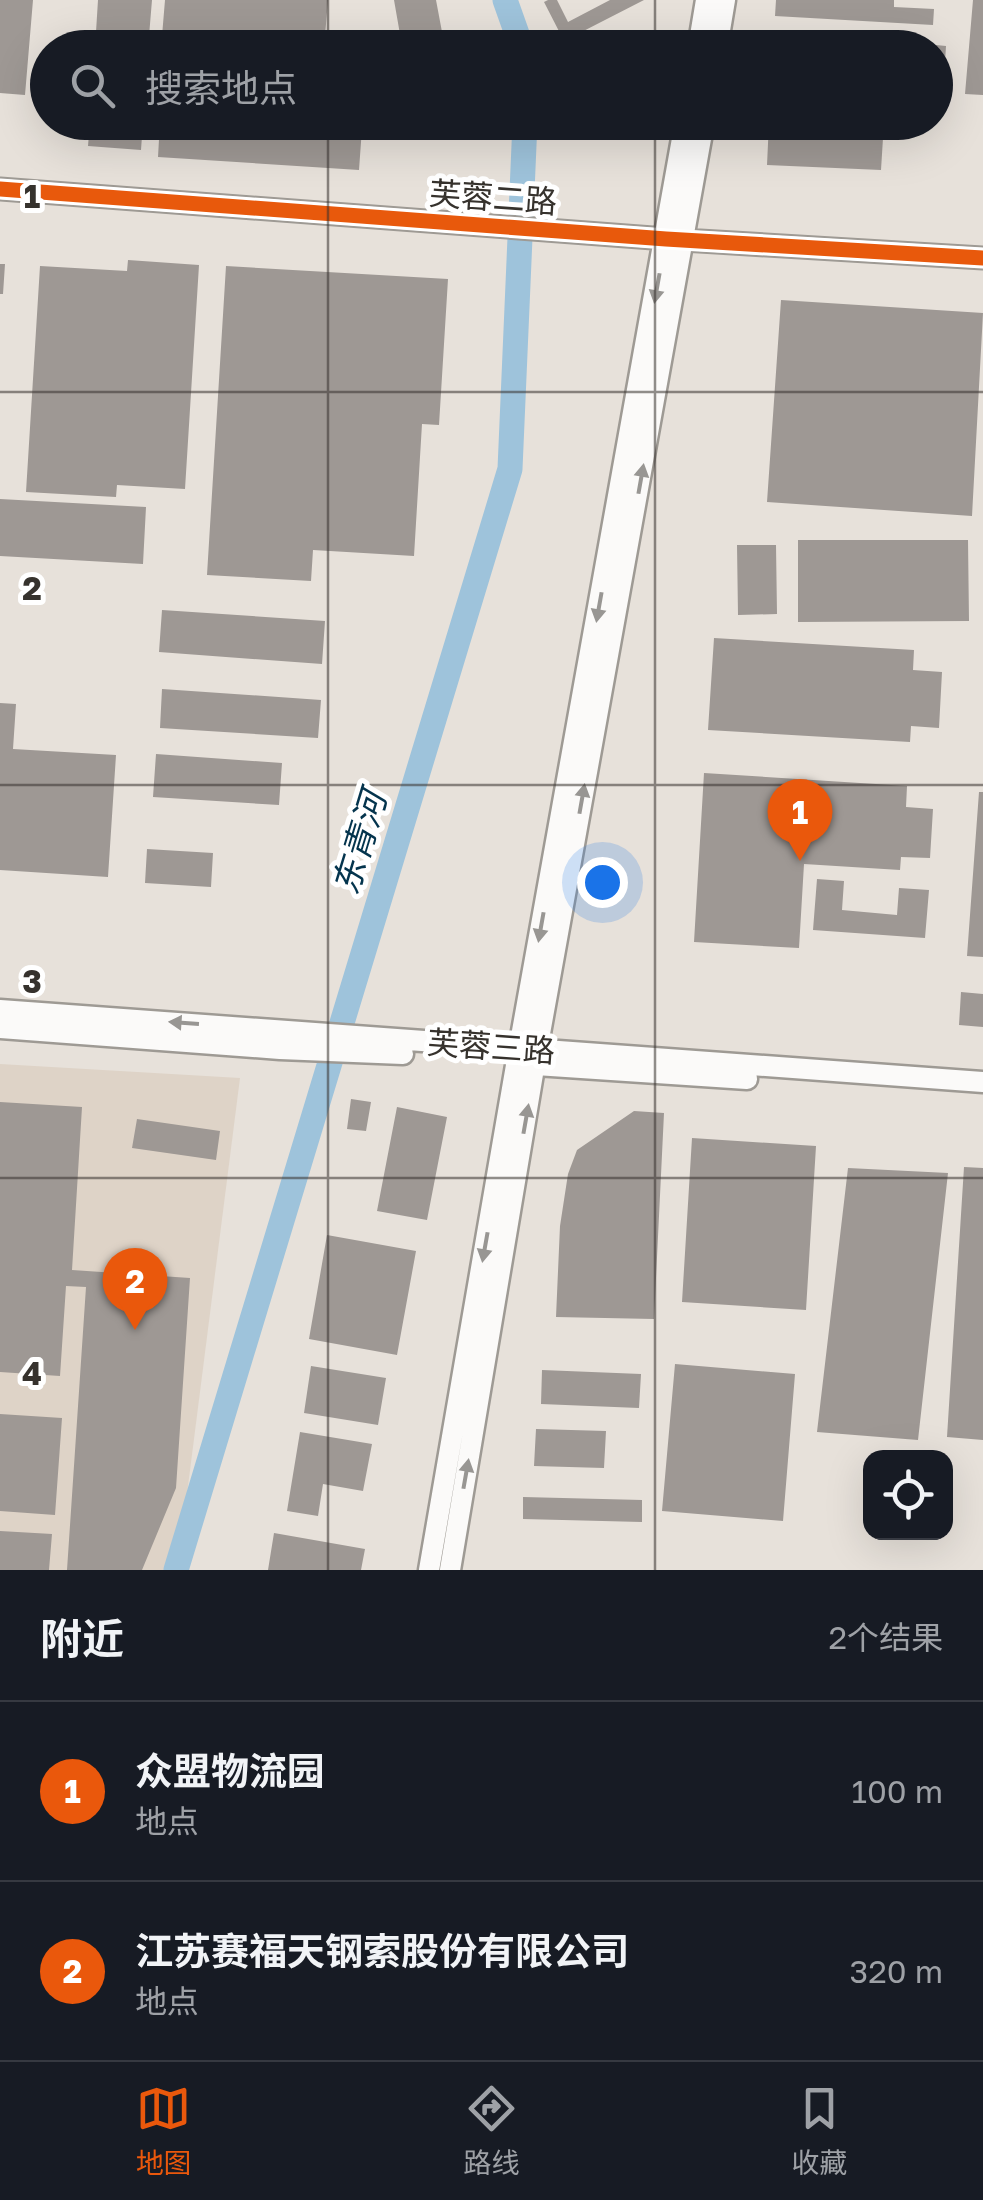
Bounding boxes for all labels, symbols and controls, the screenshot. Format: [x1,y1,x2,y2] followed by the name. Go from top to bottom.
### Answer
[30,30,953,140] search box
[65,58,120,113] icon: search
[145,65,297,110] text: 搜索地点
[428,174,558,220] street label: 芙蓉二路
[24,177,40,215] text: 1
[649,272,664,304] one-way arrow
[634,463,649,494] one-way arrow
[22,569,42,607] text: 2
[591,592,606,624] one-way arrow
[768,778,832,861] pin: 1
[324,781,396,899] water label: 东青河
[575,783,591,814] one-way arrow
[577,857,628,908] your location
[533,912,548,943] one-way arrow
[22,962,42,1000] text: 3
[167,1015,199,1031] one-way arrow
[426,1023,556,1069] street label: 芙蓉三路
[519,1103,534,1134] one-way arrow
[477,1232,492,1264] one-way arrow
[102,1248,168,1330] pin: 2
[22,1354,42,1392] text: 4
[863,1450,953,1540] map controls
[863,1450,953,1540] button: locate
[459,1458,474,1489] one-way arrow
[40,1613,124,1663] text: 附近
[828,1618,943,1656] text: 2个结果
[135,1748,325,1793] text: 众盟物流园
[64,1772,81,1810] text: 1
[851,1772,943,1810] text: 100 m
[135,1802,199,1840] text: 地点
[135,1928,629,1973] text: 江苏赛福天钢索股份有限公司
[63,1952,82,1990] text: 2
[850,1952,943,1990] text: 320 m
[135,1982,199,2020] text: 地点
[136,2081,192,2181] tab: 地图
[463,2081,519,2181] tab: 路线
[791,2081,847,2181] tab: 收藏

